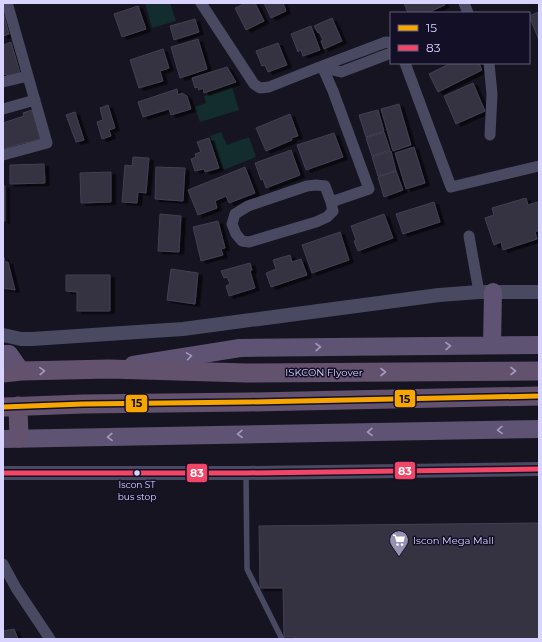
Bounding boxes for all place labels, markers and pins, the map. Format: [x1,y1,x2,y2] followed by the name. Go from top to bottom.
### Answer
[132,468,142,478] marker: Iscon ST bus stop
[118,479,156,502] place label: Iscon ST bus stop
[388,529,410,557] supermarket icon: Iscon Mega Mall
[413,534,494,547] place label: Iscon Mega Mall

